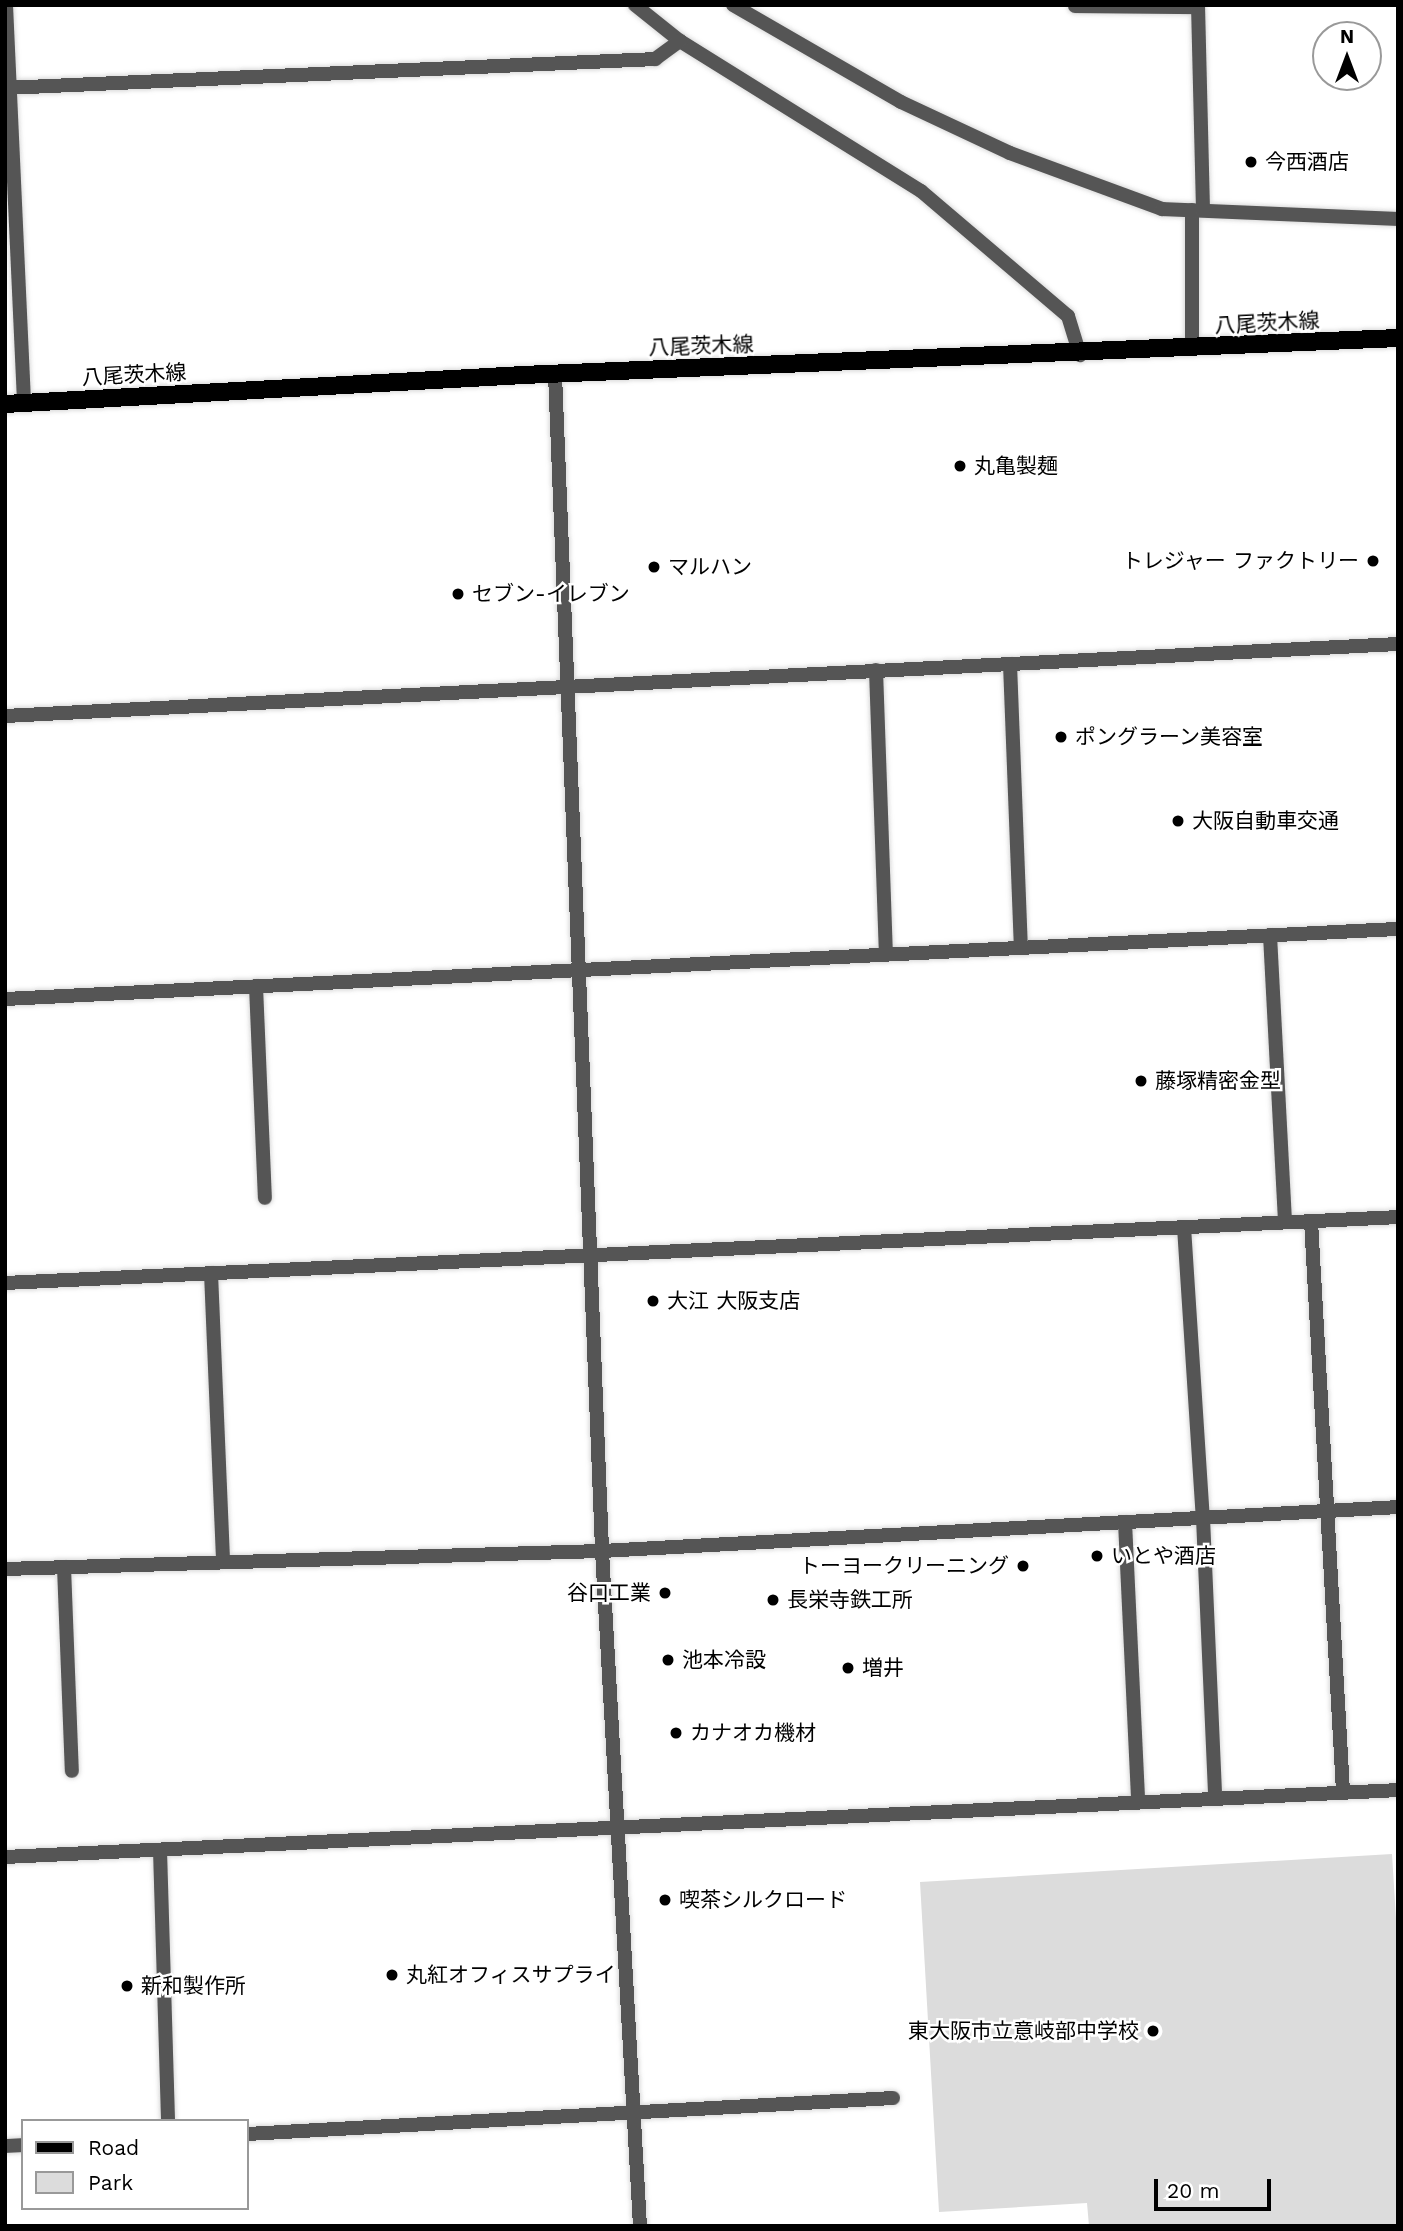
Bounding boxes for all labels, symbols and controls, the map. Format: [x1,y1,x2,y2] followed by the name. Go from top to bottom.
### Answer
[1312,21,1382,91] north arrow
[1340,25,1354,48] text: N
[1265,149,1349,175] place label: 今西酒店
[1243,154,1259,170] marker: 今西酒店
[1214,308,1320,338] street label: 八尾茨木線
[648,332,754,360] street label: 八尾茨木線
[81,360,187,390] street label: 八尾茨木線
[974,453,1058,479] place label: 丸亀製麺
[952,458,968,474] marker: 丸亀製麺
[1121,548,1359,574] place label: トレジャー ファクトリー
[1365,553,1381,569] marker: トレジャー ファクトリー
[668,554,752,580] place label: マルハン
[646,559,662,575] marker: マルハン
[472,581,630,607] place label: セブン-イレブン
[450,586,466,602] marker: セブン-イレブン
[1075,724,1264,750] place label: ポングラーン美容室
[1053,729,1069,745] marker: ポングラーン美容室
[1192,808,1339,834] place label: 大阪自動車交通
[1170,813,1186,829] marker: 大阪自動車交通
[1155,1068,1281,1094] place label: 藤塚精密金型
[1133,1073,1149,1089] marker: 藤塚精密金型
[667,1288,800,1314] place label: 大江 大阪支店
[645,1293,661,1309] marker: 大江 大阪支店
[1111,1543,1216,1569] place label: いとや酒店
[1089,1548,1105,1564] marker: いとや酒店
[799,1553,1009,1579] place label: トーヨークリーニング
[1015,1558,1031,1574] marker: トーヨークリーニング
[567,1580,651,1606] place label: 谷口工業
[657,1585,673,1601] marker: 谷口工業
[787,1587,913,1613] place label: 長栄寺鉄工所
[765,1592,781,1608] marker: 長栄寺鉄工所
[682,1647,766,1673] place label: 池本冷設
[660,1652,676,1668] marker: 池本冷設
[862,1655,904,1681] place label: 増井
[840,1660,856,1676] marker: 増井
[690,1720,816,1746] place label: カナオカ機材
[668,1725,684,1741] marker: カナオカ機材
[679,1887,847,1913] place label: 喫茶シルクロード
[657,1892,673,1908] marker: 喫茶シルクロード
[406,1962,616,1988] place label: 丸紅オフィスサプライ
[384,1967,400,1983] marker: 丸紅オフィスサプライ
[141,1973,246,1999] place label: 新和製作所
[119,1978,135,1994] marker: 新和製作所
[908,2018,1139,2044] place label: 東大阪市立意岐部中学校
[1145,2023,1161,2039] marker: 東大阪市立意岐部中学校
[21,2119,248,2210] legend
[88,2135,139,2160] text: Road
[1158,2164,1275,2208] scale bar
[88,2170,133,2195] text: Park
[1167,2178,1219,2203] text: 20 m

